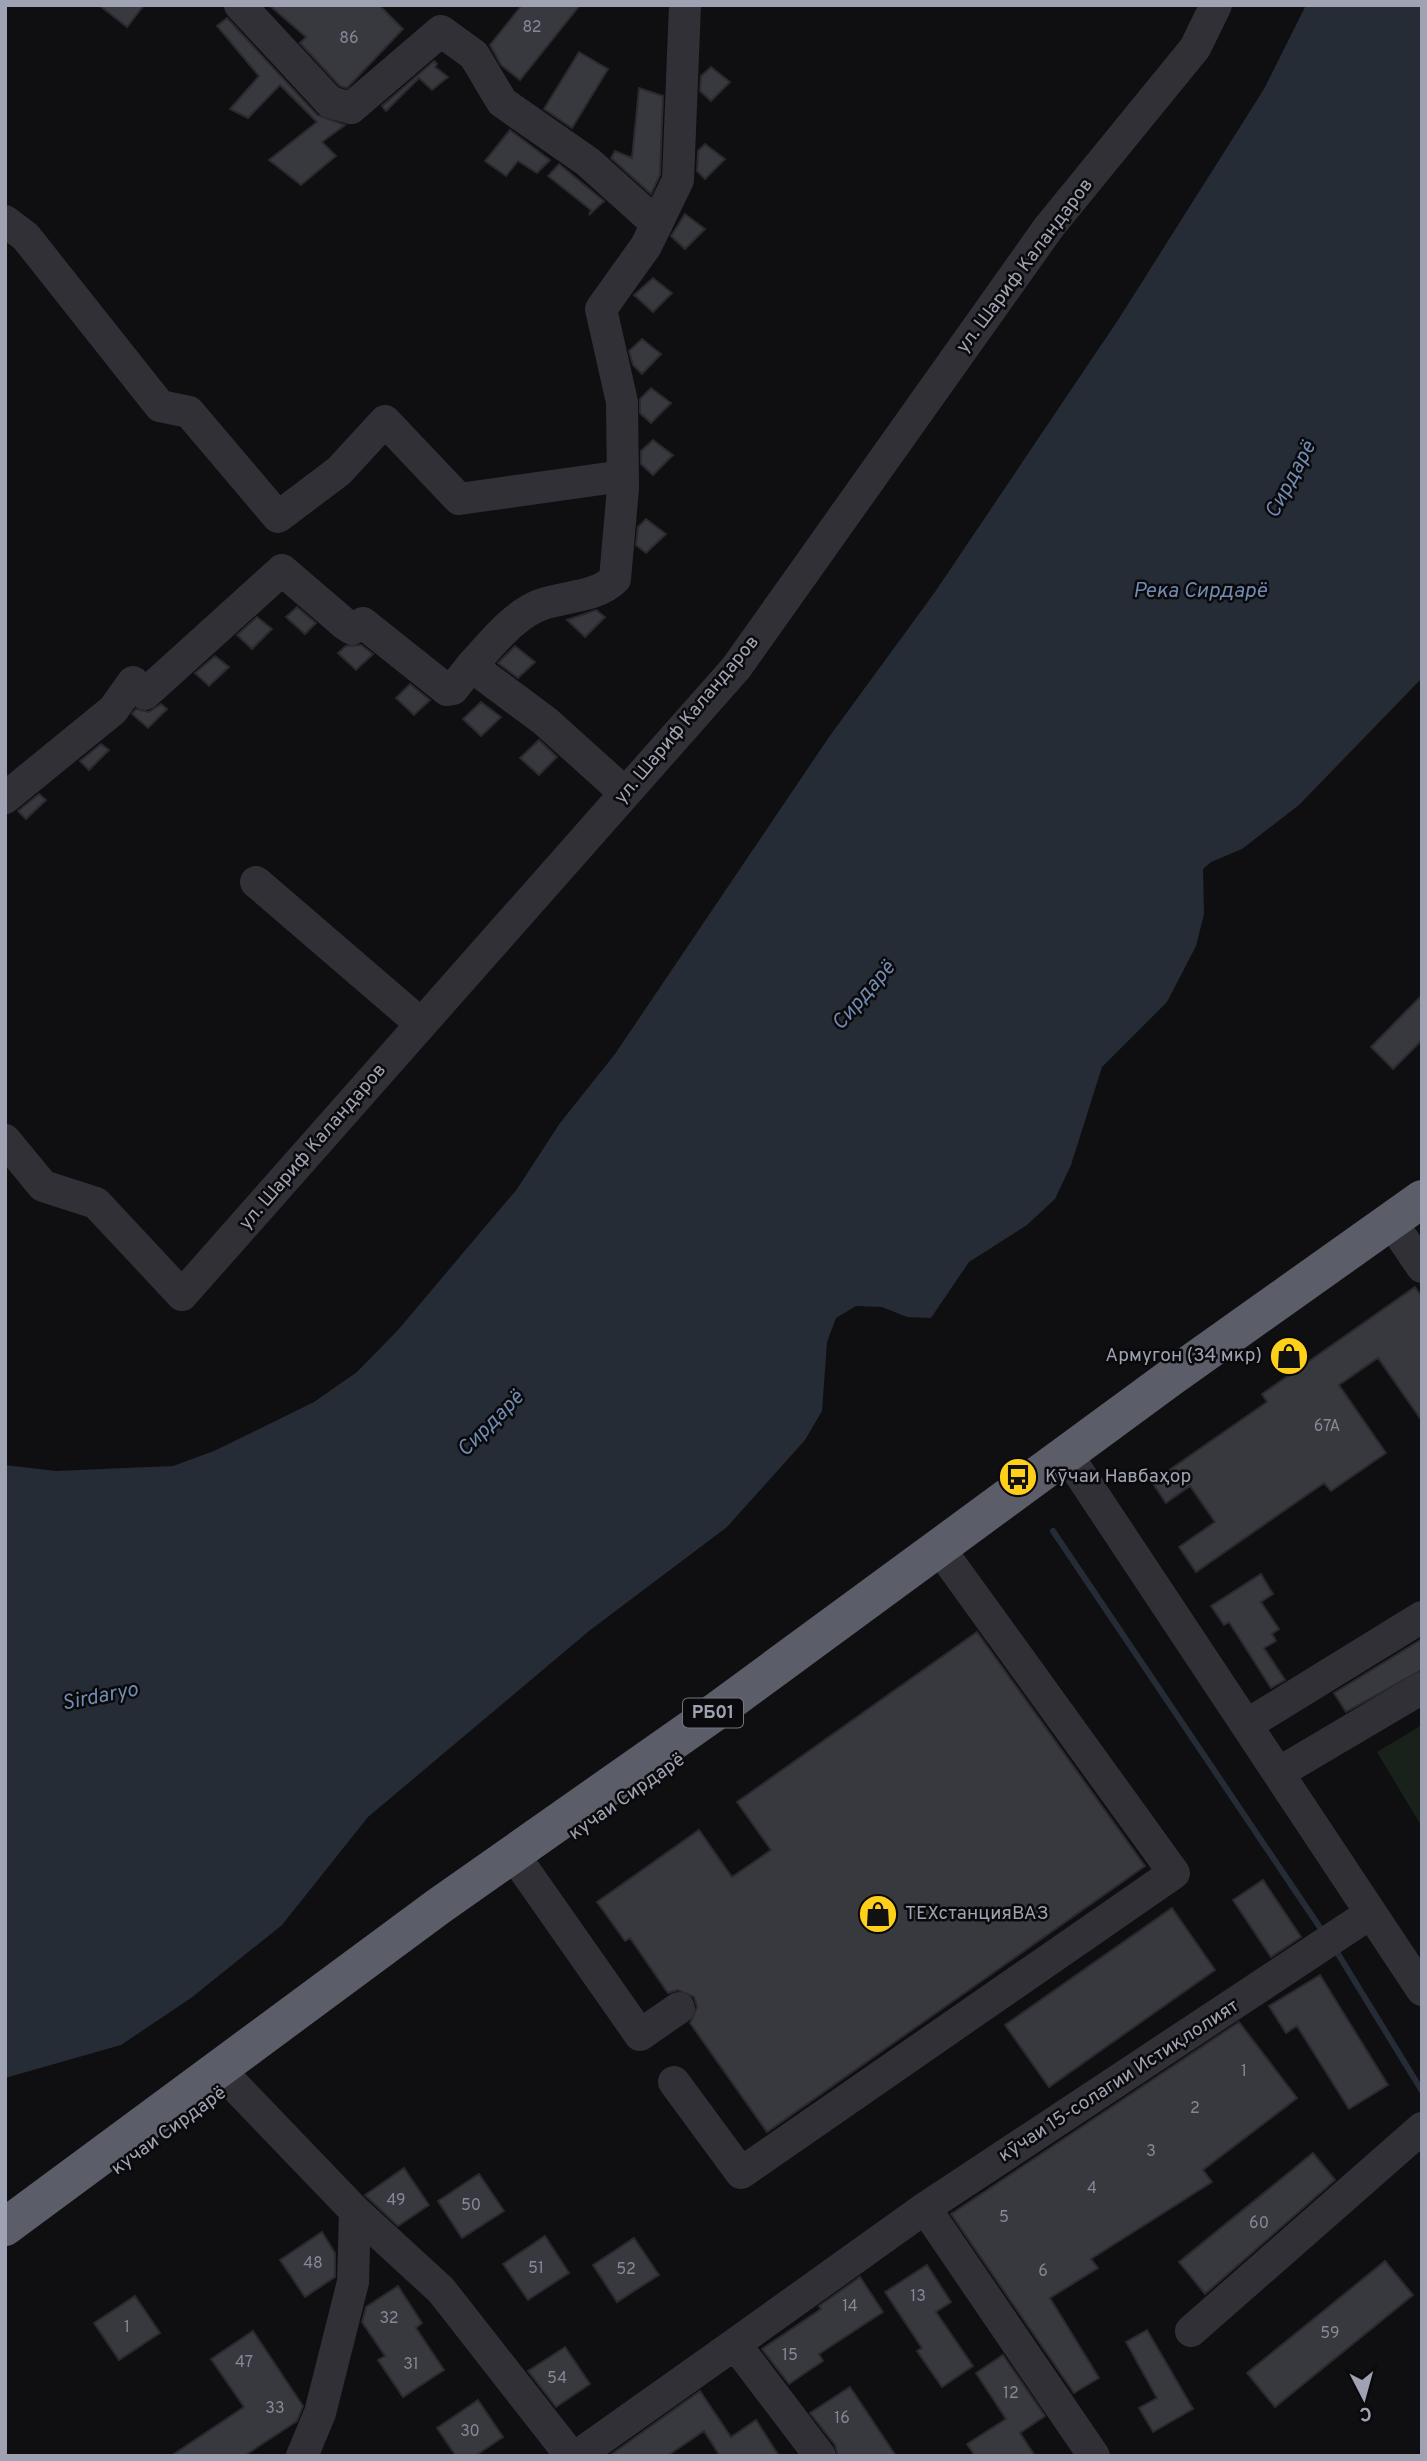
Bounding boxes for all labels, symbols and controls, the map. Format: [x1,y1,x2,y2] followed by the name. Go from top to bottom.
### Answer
[522,18,542,38] house number: 82
[339,29,359,49] house number: 86
[951,174,1099,358] street label: ул. Шариф Каландаров
[1259,436,1323,523] water label: Сирдарё
[1133,578,1268,605] water label: Река Сирдарё
[609,631,765,809] street label: ул. Шариф Каландаров
[826,955,902,1036] water label: Сирдарё
[234,1059,392,1235] street label: ул. Шариф Каландаров
[1268,1335,1310,1377] shop icon: Армугон (34 мкр)
[1105,1344,1262,1368] place label: Армугон (34 мкр)
[452,1384,531,1463] water label: Сирдарё
[1314,1417,1340,1437] house number: 67А
[997,1456,1039,1498] bus stop icon: Кӯчаи Навбаҳор
[1045,1465,1191,1489] place label: Кӯчаи Навбаҳор
[60,1676,141,1718] water label: Sirdaryo
[683,1698,743,1728] road number: РБ01
[564,1748,690,1846] street label: кучаи Сирдарё
[857,1893,899,1935] shop icon: ТЕХстанцияВАЗ
[905,1902,1049,1926] place label: ТЕХстанцияВАЗ
[994,1994,1244,2168] street label: кӯчаи 15-солагии Истиқлолият
[1241,2062,1247,2082] house number: 1
[107,2081,231,2181] street label: кучаи Сирдарё
[1190,2099,1200,2119] house number: 2
[1146,2142,1156,2162] house number: 3
[1087,2179,1097,2199] house number: 4
[386,2191,406,2211] house number: 49
[461,2196,481,2216] house number: 50
[999,2208,1009,2228] house number: 5
[1249,2214,1269,2234] house number: 60
[303,2254,323,2274] house number: 48
[528,2259,544,2279] house number: 51
[616,2260,636,2280] house number: 52
[1038,2262,1048,2282] house number: 6
[910,2287,926,2307] house number: 13
[842,2297,858,2317] house number: 14
[379,2309,399,2329] house number: 32
[124,2318,130,2338] house number: 1
[1320,2324,1340,2344] house number: 59
[782,2346,798,2366] house number: 15
[235,2353,253,2373] house number: 47
[403,2355,419,2375] house number: 31
[1329,2363,1399,2433] north arrow
[547,2369,567,2389] house number: 54
[1003,2384,1019,2404] house number: 12
[265,2399,285,2419] house number: 33
[1358,2400,1373,2425] text: С
[834,2409,850,2429] house number: 16
[460,2422,480,2442] house number: 30

